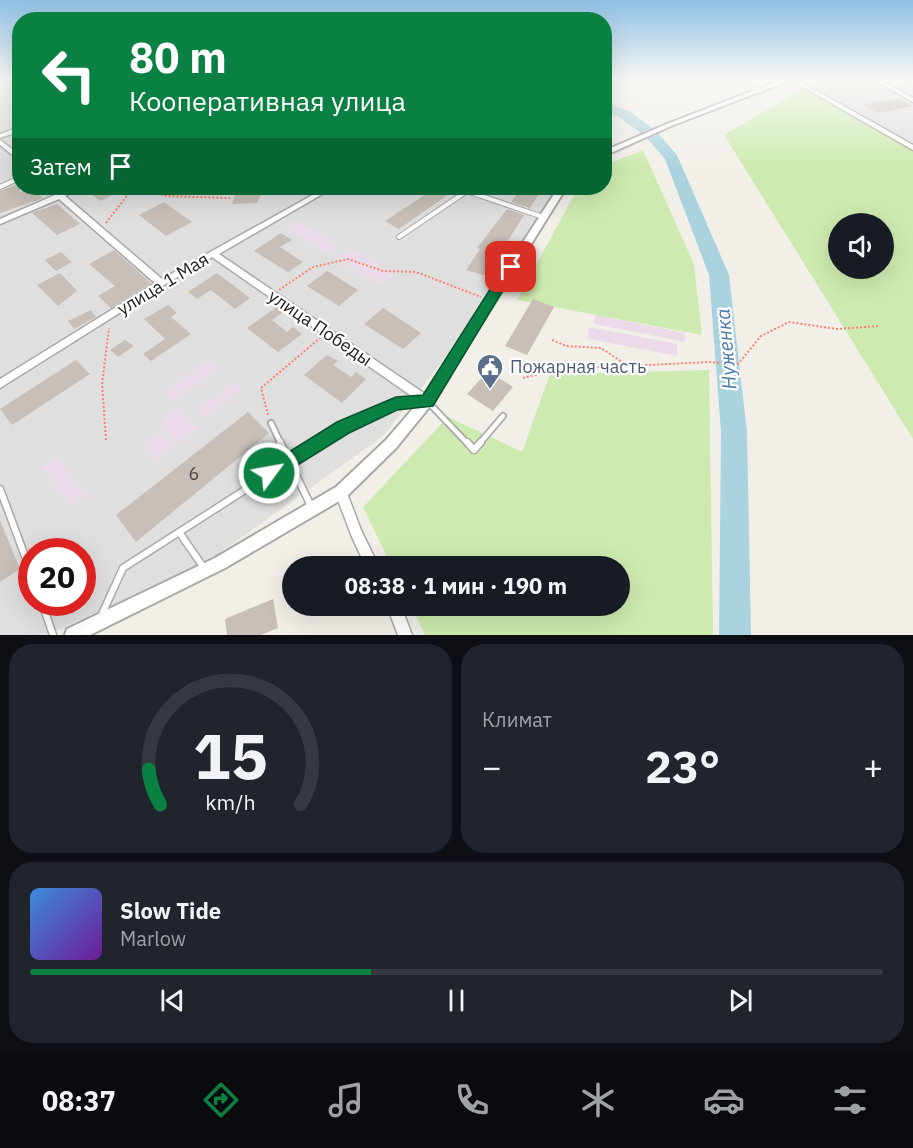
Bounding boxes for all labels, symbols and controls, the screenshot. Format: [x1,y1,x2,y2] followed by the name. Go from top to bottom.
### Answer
[129,30,227,85] text: 80 m
[30,36,108,114] icon: left
[129,83,406,118] text: Кооперативная улица
[104,150,137,183] icon: arrive
[30,152,92,181] text: Затем
[828,213,894,279] map controls
[828,213,894,279] button: sound
[485,241,536,292] pin
[113,247,213,320] street label: улица 1 Мая
[494,250,527,283] icon: arrive
[264,284,377,371] street label: улица Победы
[709,307,742,391] water label: Нуженка
[475,352,505,390] public building icon: Пожарная часть
[510,355,646,378] place label: Пожарная часть
[237,441,301,505] position arrow
[189,462,199,485] house number: 6
[18,538,96,616] speed limit sign: 20
[345,571,567,600] text: 08:38 · 1 мин · 190 m
[482,706,552,733] text: Климат
[193,715,268,796] text: 15
[645,737,720,795] text: 23°
[482,745,502,788] text: −
[863,745,883,788] text: +
[205,789,256,817] text: km/h
[120,896,221,925] text: Slow Tide
[120,925,186,952] text: Marlow
[156,984,189,1017] icon: previous
[440,984,473,1017] icon: pause
[724,984,757,1017] icon: next
[200,1079,242,1121] icon: directions
[325,1079,367,1121] icon: music
[451,1079,493,1121] icon: phone
[577,1079,619,1121] icon: climate
[703,1079,745,1121] icon: car
[829,1079,871,1121] icon: filters
[42,1083,116,1118] text: 08:37

